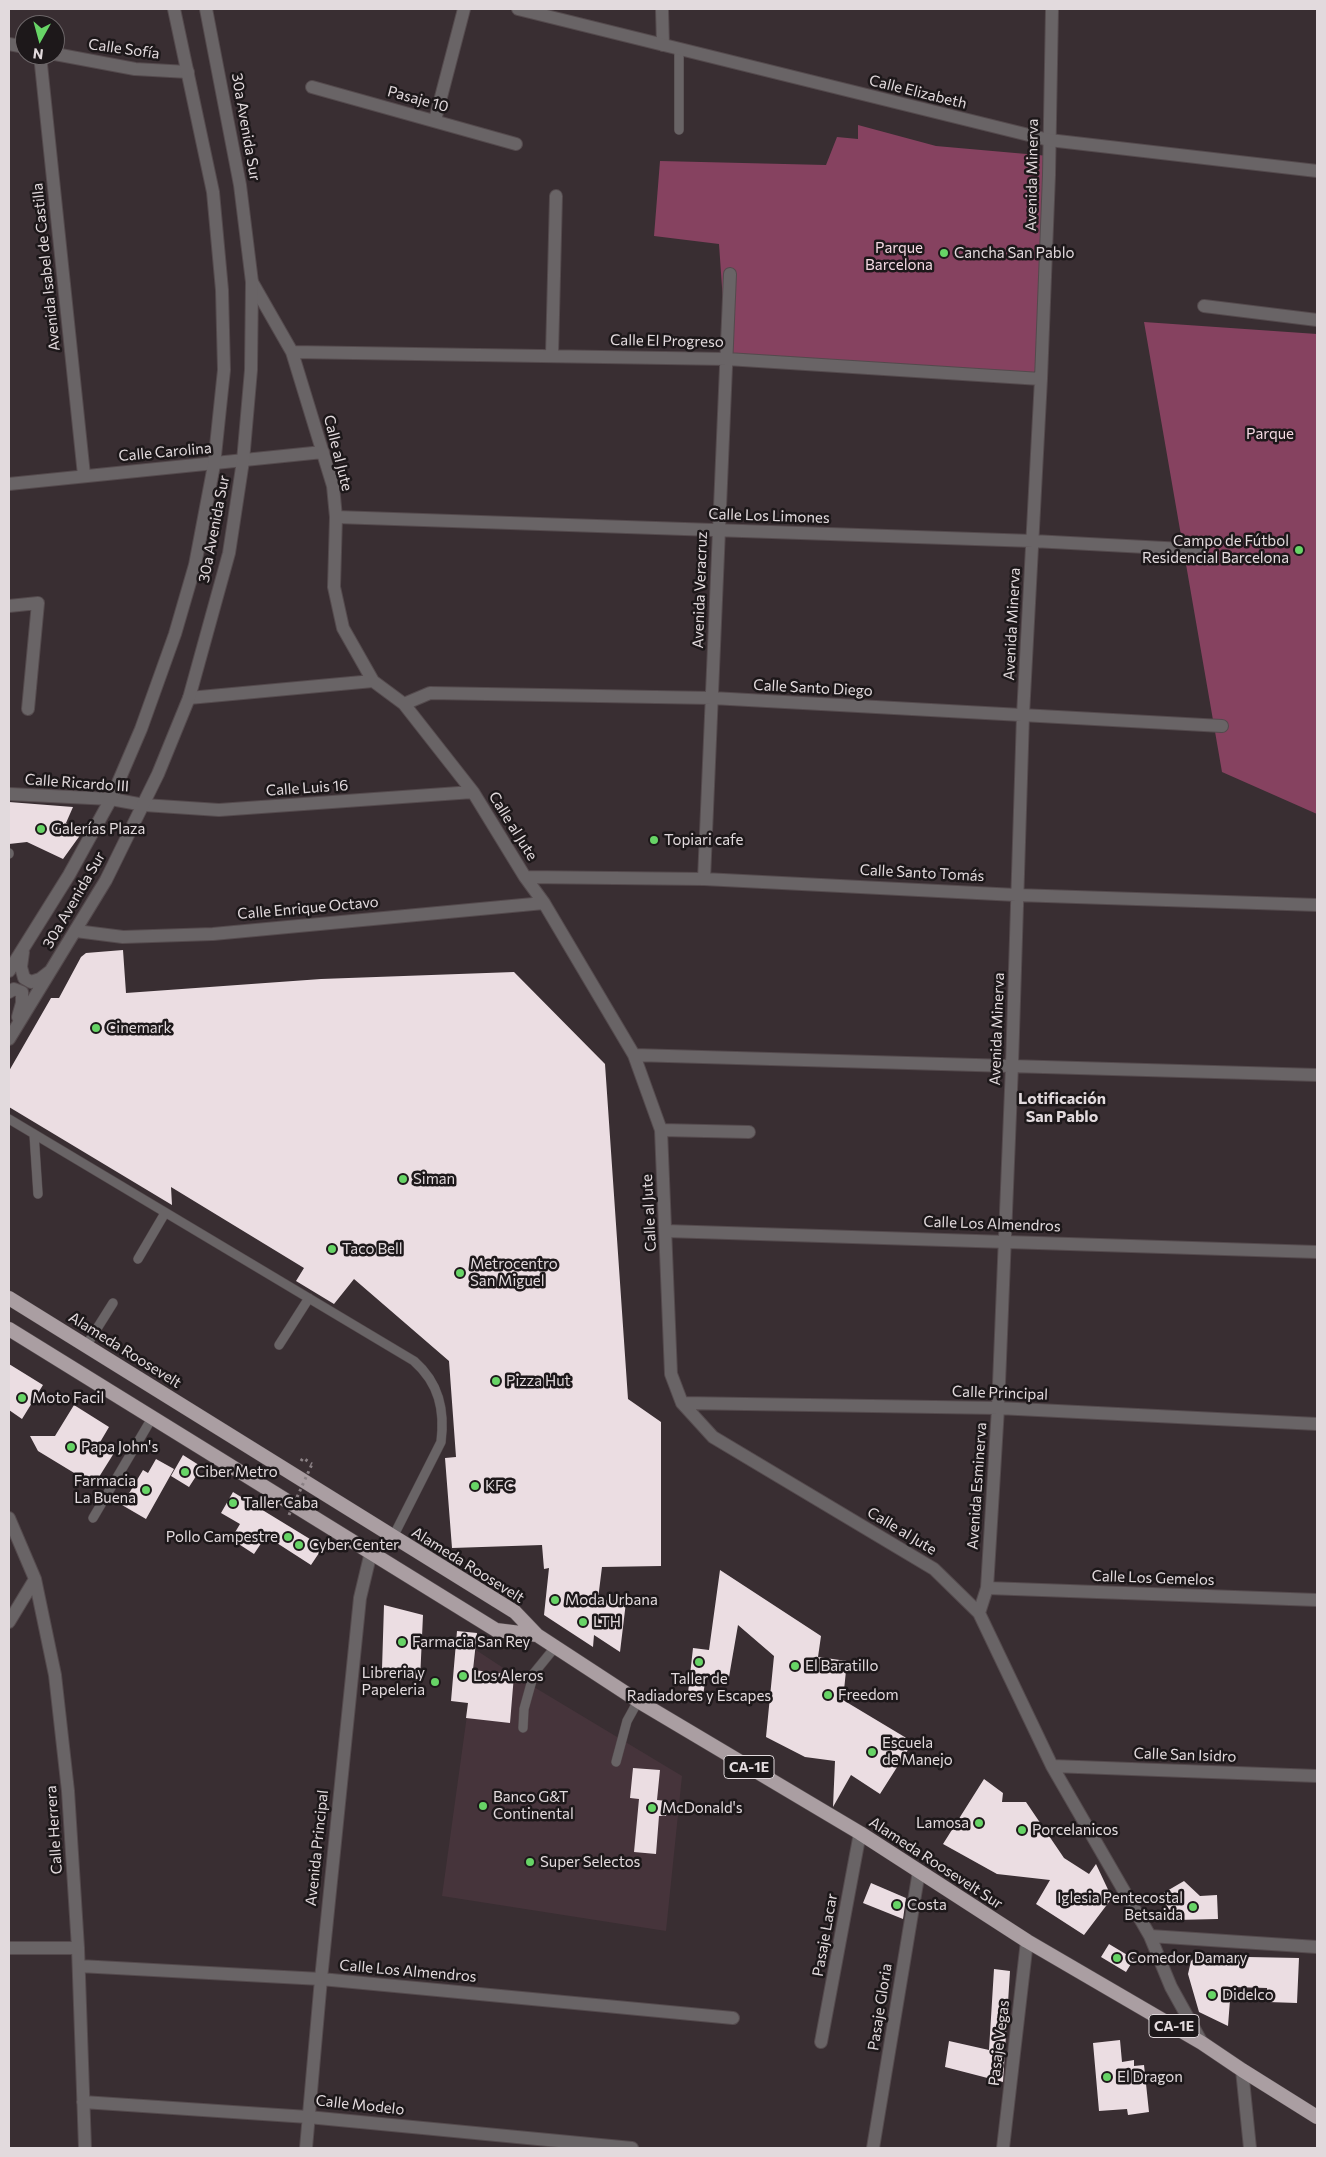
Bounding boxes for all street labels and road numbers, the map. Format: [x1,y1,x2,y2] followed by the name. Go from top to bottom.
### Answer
[87,35,161,63] street label: Calle Sofía
[867,71,969,113] street label: Calle Elizabeth
[228,72,264,182] street label: 30a Avenida Sur
[385,82,451,116] street label: Pasaje 10
[1022,118,1042,232] street label: Avenida Minerva
[28,182,64,352] street label: Avenida Isabel de Castilla
[610,331,724,351] street label: Calle El Progreso
[320,413,356,493] street label: Calle al Jute
[118,439,212,465] street label: Calle Carolina
[195,474,233,584] street label: 30a Avenida Sur
[708,505,830,527] street label: Calle Los Limones
[689,531,711,649] street label: Avenida Veracruz
[1000,567,1024,681] street label: Avenida Minerva
[753,676,873,700] street label: Calle Santo Diego
[24,770,130,796] street label: Calle Ricardo III
[265,776,349,800] street label: Calle Luis 16
[485,788,541,864] street label: Calle al Jute
[39,848,109,952] street label: 30a Avenida Sur
[859,861,985,885] street label: Calle Santo Tomás
[237,893,379,923] street label: Calle Enrique Octavo
[986,972,1008,1086] street label: Avenida Minerva
[638,1174,660,1252] street label: Calle al Jute
[923,1213,1061,1235] street label: Calle Los Almendros
[65,1308,185,1392] street label: Alameda Roosevelt
[952,1382,1048,1404] street label: Calle Principal
[964,1422,990,1550] street label: Avenida Esminerva
[864,1503,940,1559] street label: Calle al Jute
[408,1523,528,1607] street label: Alameda Roosevelt
[1091,1567,1215,1589] street label: Calle Los Gemelos
[1133,1744,1237,1766] street label: Calle San Isidro
[724,1755,774,1778] road number: CA-1E
[42,1785,66,1875] street label: Calle Herrera
[302,1789,332,1907] street label: Avenida Principal
[866,1813,1006,1913] street label: Alameda Roosevelt Sur
[809,1892,841,1978] street label: Pasaje Lacar
[339,1956,477,1986] street label: Calle Los Almendros
[864,1962,896,2052] street label: Pasaje Gloria
[985,1999,1013,2087] street label: Pasaje Vegas
[1149,2014,1199,2038] road number: CA-1E
[315,2091,405,2119] street label: Calle Modelo

